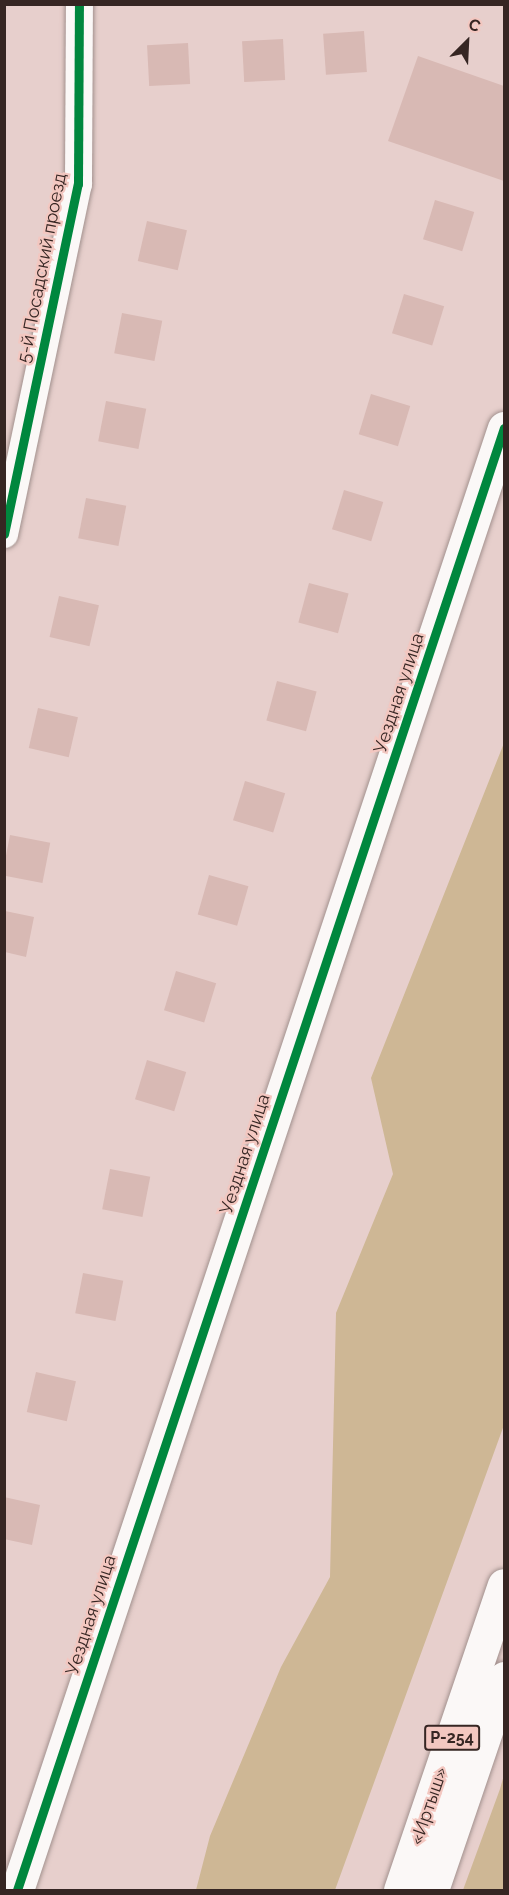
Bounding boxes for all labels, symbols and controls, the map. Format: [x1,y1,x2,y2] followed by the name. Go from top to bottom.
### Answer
[437,12,497,72] north arrow
[466,14,483,36] text: С
[13,171,71,365] street label: 5-й Посадский проезд
[369,630,429,756] street label: Уездная улица
[215,1091,275,1217] street label: Уездная улица
[61,1552,121,1678] street label: Уездная улица
[424,1725,480,1751] road number: Р-254
[406,1764,452,1848] street label: «Иртыш»

